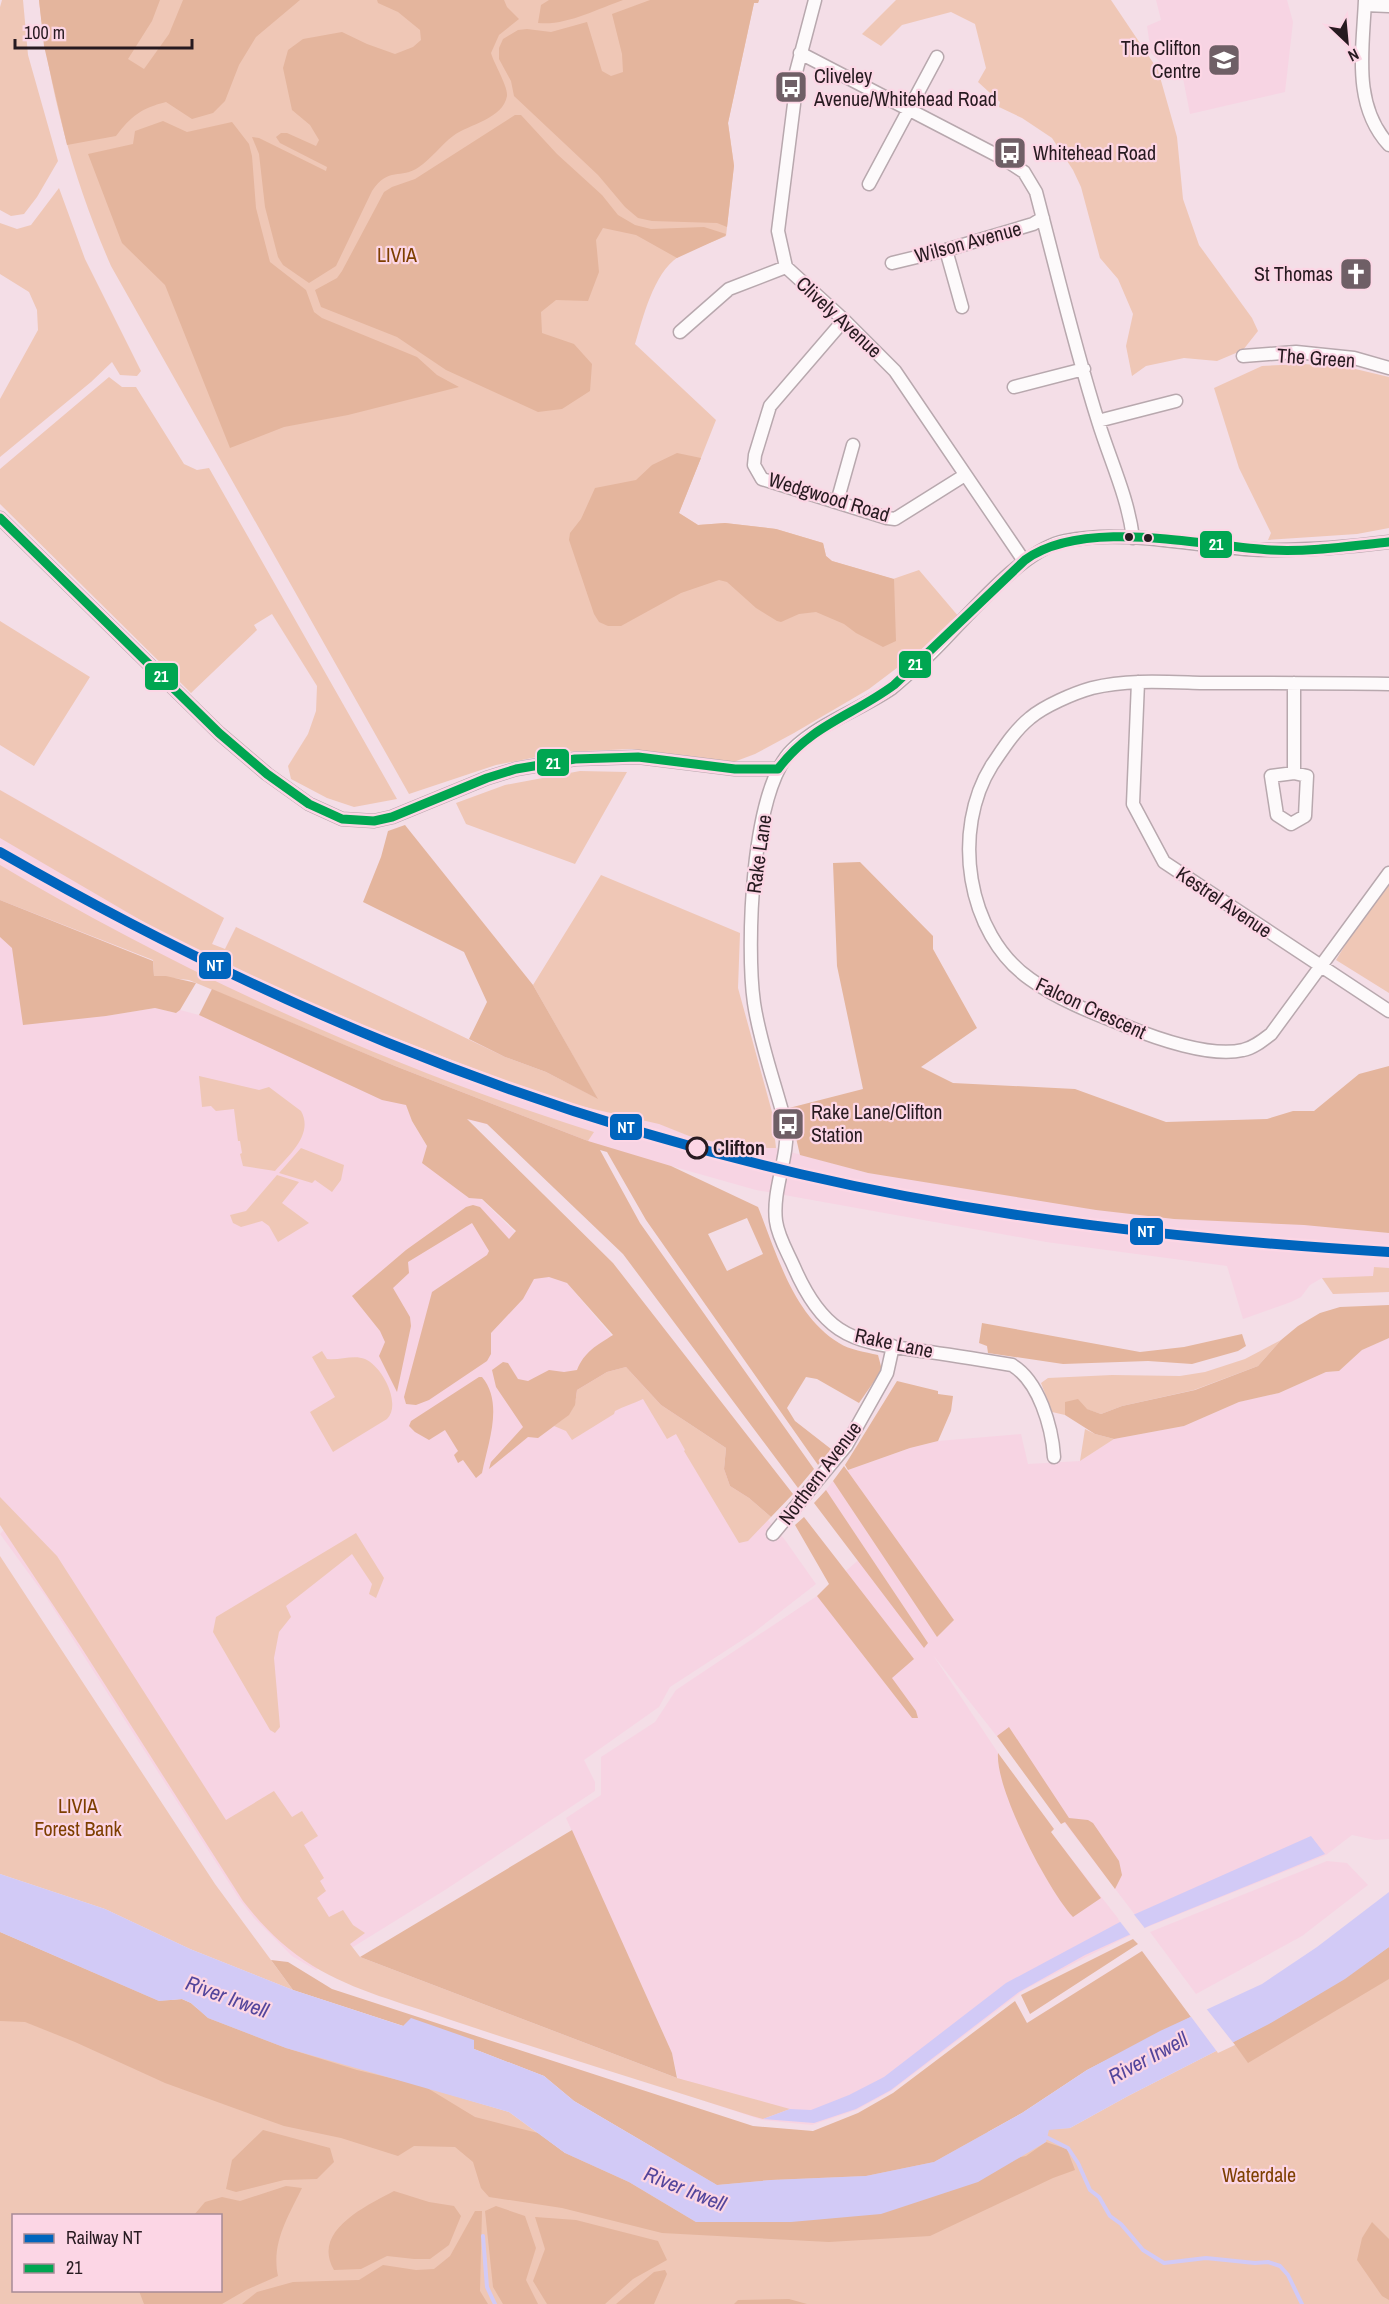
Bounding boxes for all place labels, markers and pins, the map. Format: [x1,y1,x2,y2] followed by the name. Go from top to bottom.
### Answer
[1121,34,1201,84] place label: The Clifton Centre
[1206,42,1242,78] school or university icon: The Clifton Centre
[813,62,997,112] place label: Cliveley Avenue/Whitehead Road
[773,69,809,105] bus stop icon: Cliveley Avenue/Whitehead Road
[992,135,1028,171] bus stop icon: Whitehead Road
[1033,139,1156,166] place label: Whitehead Road
[1338,256,1374,292] church icon: St Thomas
[1254,260,1333,287] place label: St Thomas
[1123,531,1135,543] unlabelled marker
[1142,532,1154,544] unlabelled marker
[811,1098,942,1148] place label: Rake Lane/Clifton Station
[770,1106,806,1142] bus stop icon: Rake Lane/Clifton Station
[713,1134,765,1161] place label: Clifton
[686,1137,708,1159] marker: Clifton

